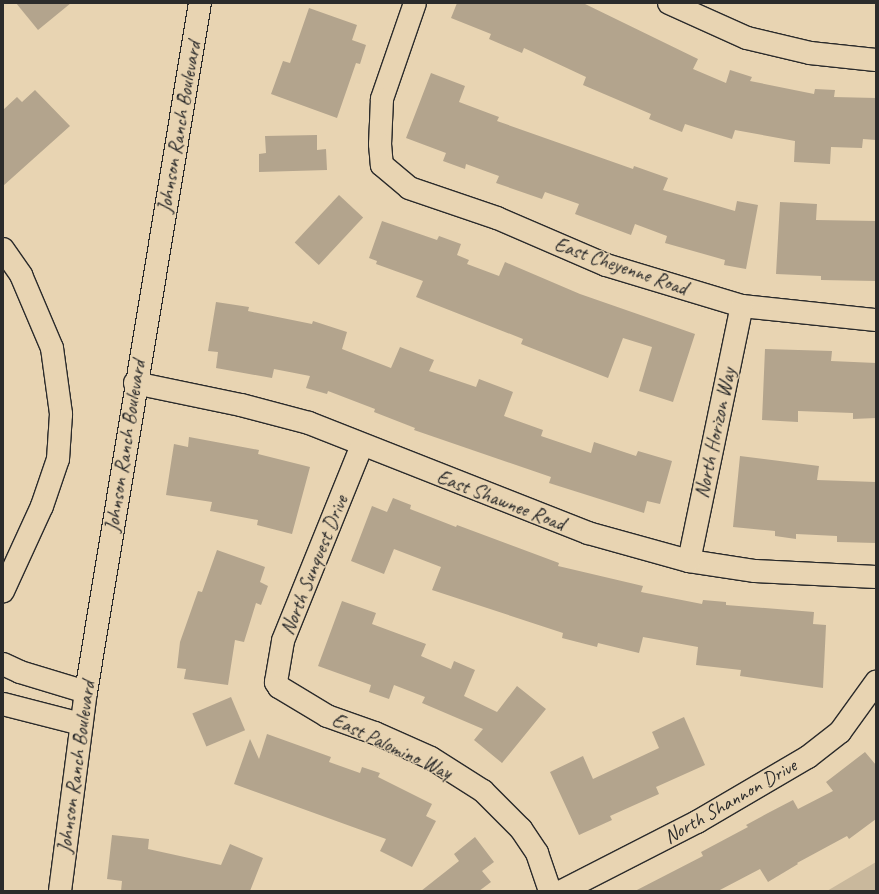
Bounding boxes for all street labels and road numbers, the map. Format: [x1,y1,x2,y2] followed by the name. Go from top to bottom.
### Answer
[152,40,206,214] street label: Johnson Ranch Boulevard
[551,232,691,300] street label: East Cheyenne Road
[100,359,150,533] street label: Johnson Ranch Boulevard
[689,366,741,500] street label: North Horizon Way
[433,464,569,536] street label: East Shawnee Road
[275,492,353,638] street label: North Sunquest Drive
[52,679,100,855] street label: Johnson Ranch Boulevard
[327,707,457,785] street label: East Palomino Way
[659,753,801,849] street label: North Shannon Drive

